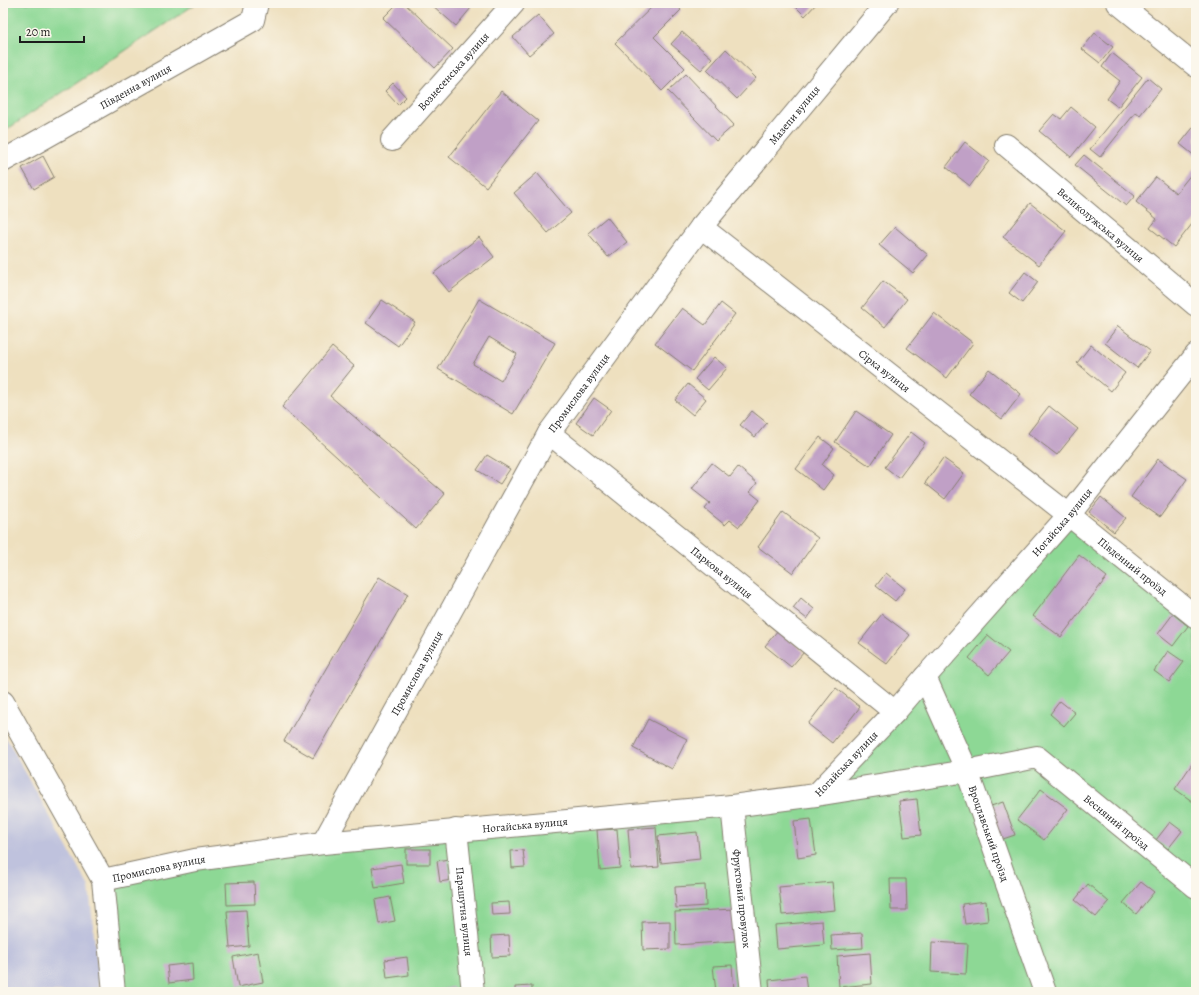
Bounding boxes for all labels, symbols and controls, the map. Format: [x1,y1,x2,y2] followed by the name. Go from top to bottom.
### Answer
[20,18,84,44] scale bar
[26,24,50,40] text: 20 m
[415,29,492,114] street label: Вознесенська вулиця
[97,61,174,113] street label: Південна вулиця
[766,82,823,148] street label: Мазепи вулиця
[1054,184,1147,266] street label: Великолужська вулиця
[855,346,913,396] street label: Сірка вулиця
[545,351,613,436] street label: Промислова вулиця
[1029,485,1096,560] street label: Ногайська вулиця
[1094,534,1171,599] street label: Південний проїзд
[687,543,756,602] street label: Паркова вулиця
[388,628,447,719] street label: Промислова вулиця
[811,728,881,800] street label: Ногайська вулиця
[965,783,1013,884] street label: Вроцлавський проїзд
[1080,791,1153,854] street label: Весняний проїзд
[482,814,568,837] street label: Ногайська вулиця
[729,848,754,949] street label: Фруктовий провулок
[111,852,206,886] street label: Промислова вулиця
[452,866,476,957] street label: Парашутна вулиця

